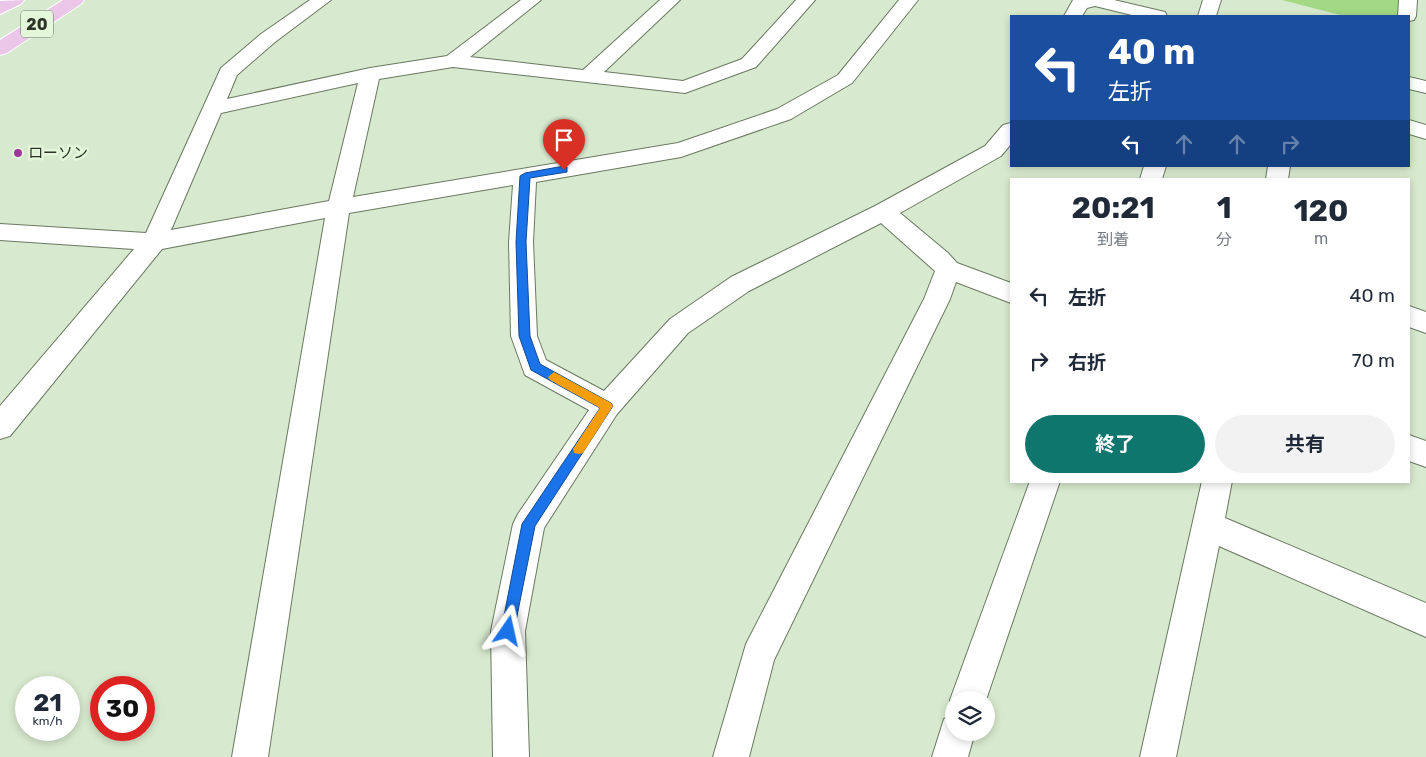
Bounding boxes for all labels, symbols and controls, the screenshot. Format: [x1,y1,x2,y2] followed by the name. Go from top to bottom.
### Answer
[21,10,53,38] road number: 20
[1108,31,1195,73] text: 40 m
[1025,35,1090,100] icon: left
[1108,78,1152,105] text: 左折
[543,119,585,170] pin
[550,126,578,154] icon: arrive
[1117,130,1145,158] icon: left
[1170,130,1198,158] icon: ahead
[1223,130,1251,158] icon: ahead
[1276,130,1304,158] icon: right
[28,144,88,162] place label: ローソン
[12,147,24,159] marker: ローソン
[1072,190,1155,226] text: 20:21
[1217,190,1232,226] text: 1
[1294,193,1348,229] text: 120
[1314,229,1328,248] text: m
[1097,230,1129,249] text: 到着
[1216,230,1232,249] text: 分
[1025,282,1053,310] icon: left
[1350,284,1395,307] text: 40 m
[1068,286,1106,309] text: 左折
[1025,347,1053,375] icon: right
[1352,349,1395,372] text: 70 m
[1068,351,1106,374] text: 右折
[1025,415,1205,473] button: 終了
[1215,415,1395,473] button: 共有
[481,604,533,656] position arrow
[90,676,155,741] speed limit sign: 30
[33,688,62,717] text: 21
[945,691,995,741] map controls
[945,691,995,741] button: layers
[33,714,62,728] text: km/h

